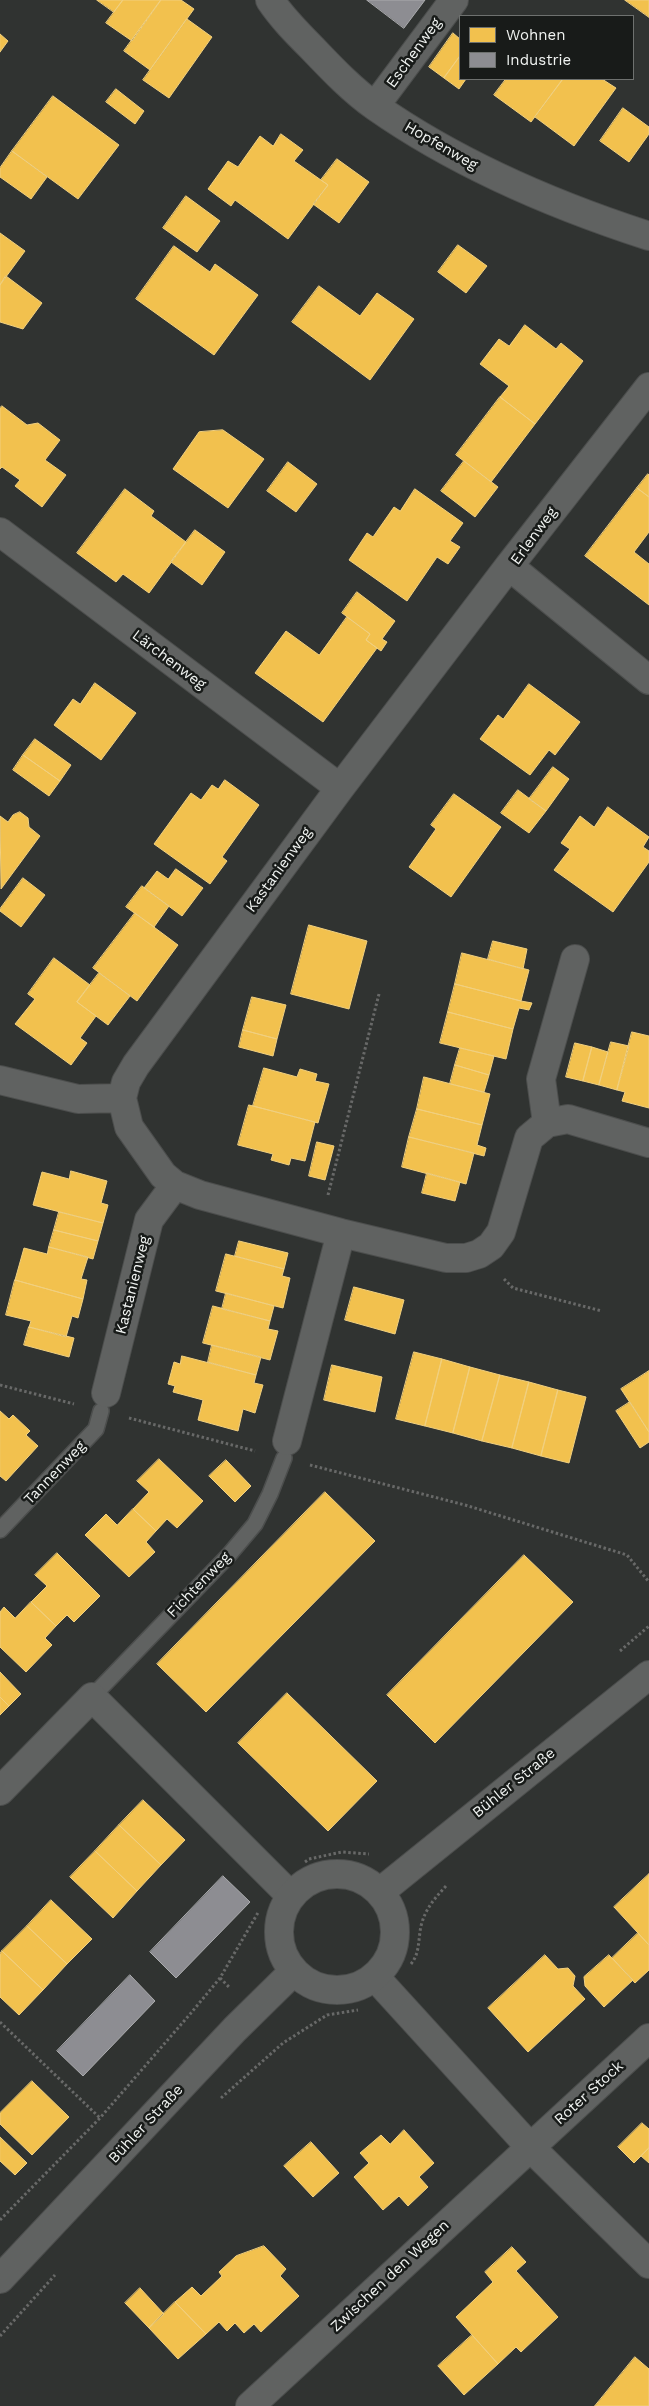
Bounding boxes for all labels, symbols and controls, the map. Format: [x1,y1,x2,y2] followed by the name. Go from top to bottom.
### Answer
[383,15,445,91] street label: Eschenweg
[459,15,634,80] legend
[506,26,565,44] text: Wohnen
[506,51,571,69] text: Industrie
[401,118,481,174] street label: Hopfenweg
[507,504,561,568] street label: Erlenweg
[129,626,209,694] street label: Lärchenweg
[242,824,316,916] street label: Kastanienweg
[112,1234,154,1336] street label: Kastanienweg
[20,1437,90,1509] street label: Tannenweg
[163,1549,235,1621] street label: Fichtenweg
[469,1744,559,1822] street label: Bühler Straße
[551,2057,627,2129] street label: Roter Stock
[105,2081,187,2167] street label: Bühler Straße
[327,2216,453,2336] street label: Zwischen den Wegen

